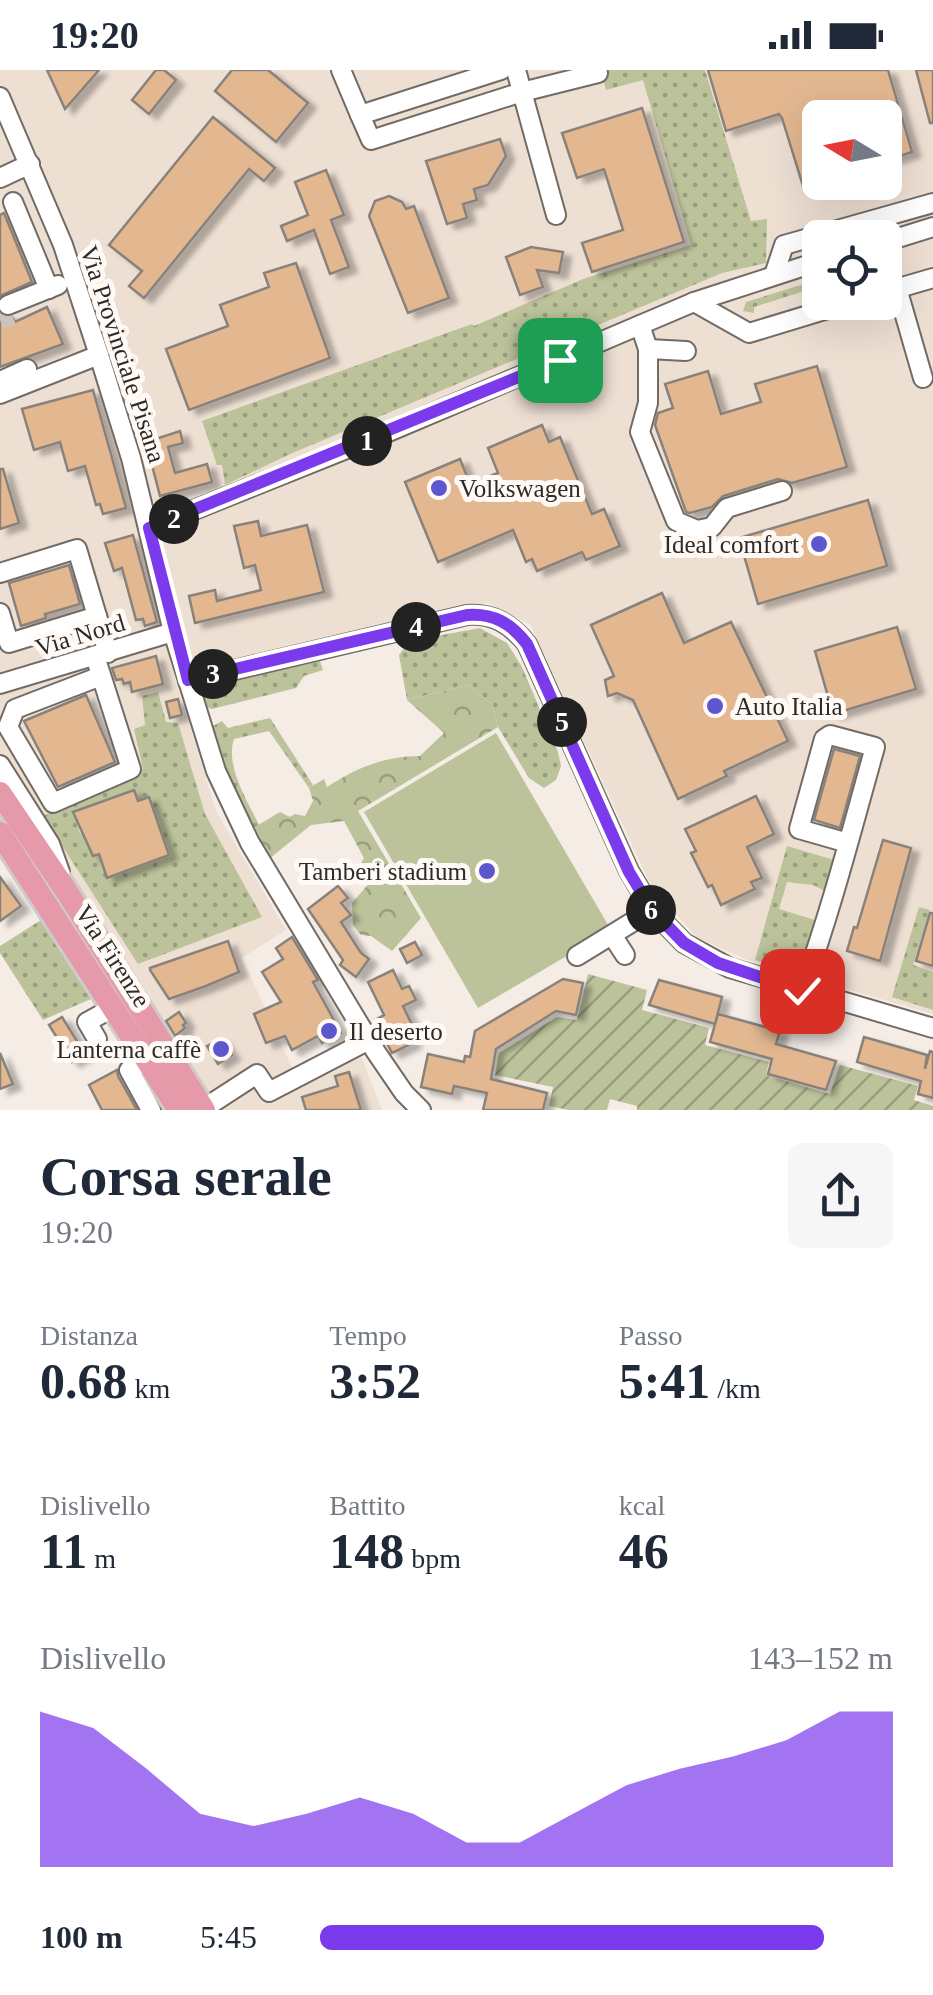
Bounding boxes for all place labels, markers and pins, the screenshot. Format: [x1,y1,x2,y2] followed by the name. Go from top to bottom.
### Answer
[518,318,603,403] pin
[342,416,392,466] pin: 1
[459,475,581,502] place label: Volkswagen
[428,477,450,499] marker: Volkswagen
[149,494,199,544] pin: 2
[664,531,799,558] place label: Ideal comfort
[808,533,830,555] marker: Ideal comfort
[391,602,441,652] pin: 4
[188,649,238,699] pin: 3
[735,693,843,720] place label: Auto Italia
[704,695,726,717] marker: Auto Italia
[537,697,587,747] pin: 5
[299,858,468,885] place label: Tamberi stadium
[476,860,498,882] marker: Tamberi stadium
[626,885,676,935] pin: 6
[760,949,845,1034] pin
[349,1018,443,1045] place label: Il deserto
[318,1020,340,1042] marker: Il deserto
[56,1036,201,1063] place label: Lanterna caffè
[210,1038,232,1060] marker: Lanterna caffè

